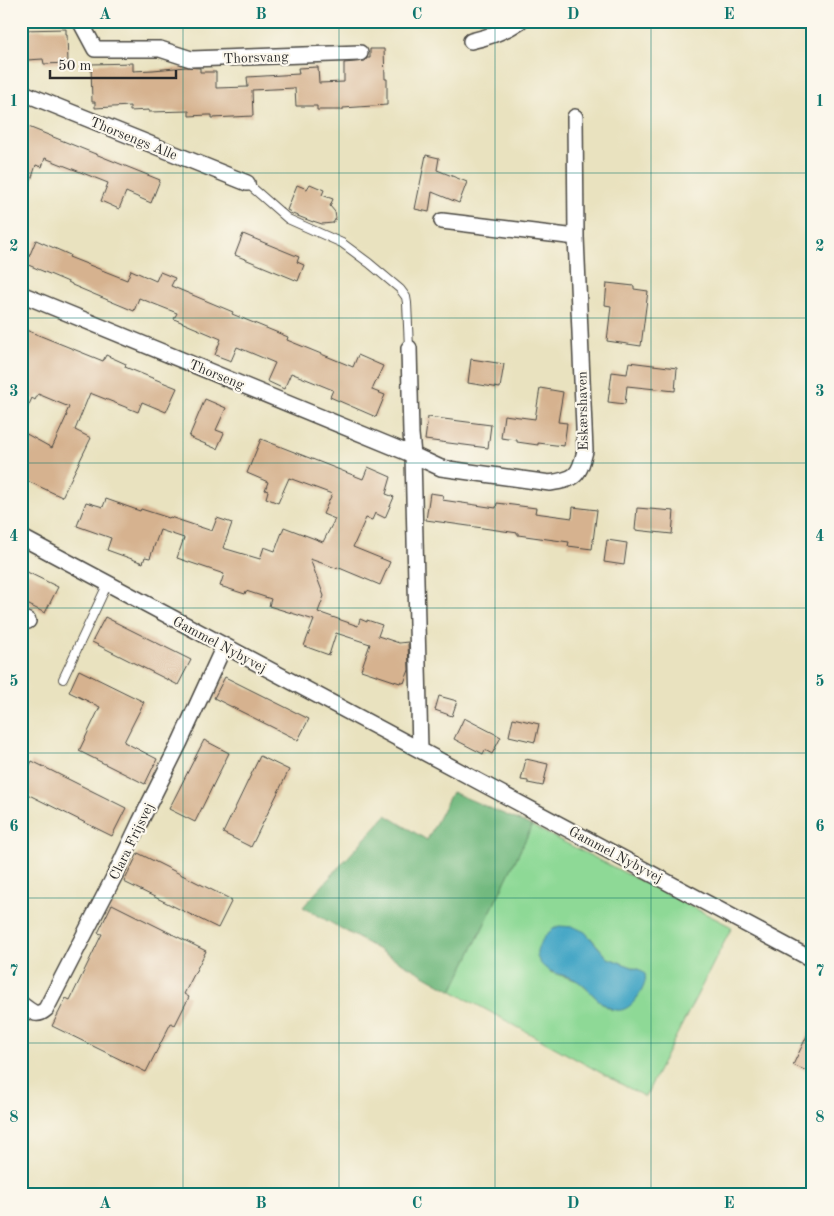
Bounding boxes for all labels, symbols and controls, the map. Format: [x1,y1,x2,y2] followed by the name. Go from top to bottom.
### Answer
[99,7,111,23] text: A
[255,7,267,23] text: B
[412,7,422,23] text: C
[567,7,579,23] text: D
[723,7,735,23] text: E
[50,48,176,80] scale bar
[223,50,289,66] street label: Thorsvang
[58,59,92,74] text: 50 m
[9,94,19,110] text: 1
[815,94,825,110] text: 1
[88,115,179,163] street label: Thorsengs Alle
[9,239,19,255] text: 2
[815,239,825,255] text: 2
[187,358,247,392] street label: Thorseng
[575,371,591,451] street label: Eskærshaven
[9,384,19,400] text: 3
[815,384,825,400] text: 3
[9,529,19,545] text: 4
[815,529,825,545] text: 4
[170,614,269,675] street label: Gammel Nybyvej
[9,674,19,690] text: 5
[815,674,825,690] text: 5
[107,801,157,882] street label: Clara Frijsvej
[9,819,19,835] text: 6
[815,819,825,835] text: 6
[566,824,665,885] street label: Gammel Nybyvej
[9,964,19,980] text: 7
[815,964,825,980] text: 7
[9,1110,19,1126] text: 8
[815,1110,825,1126] text: 8
[99,1196,111,1212] text: A
[255,1196,267,1212] text: B
[412,1196,422,1212] text: C
[567,1196,579,1212] text: D
[723,1196,735,1212] text: E

